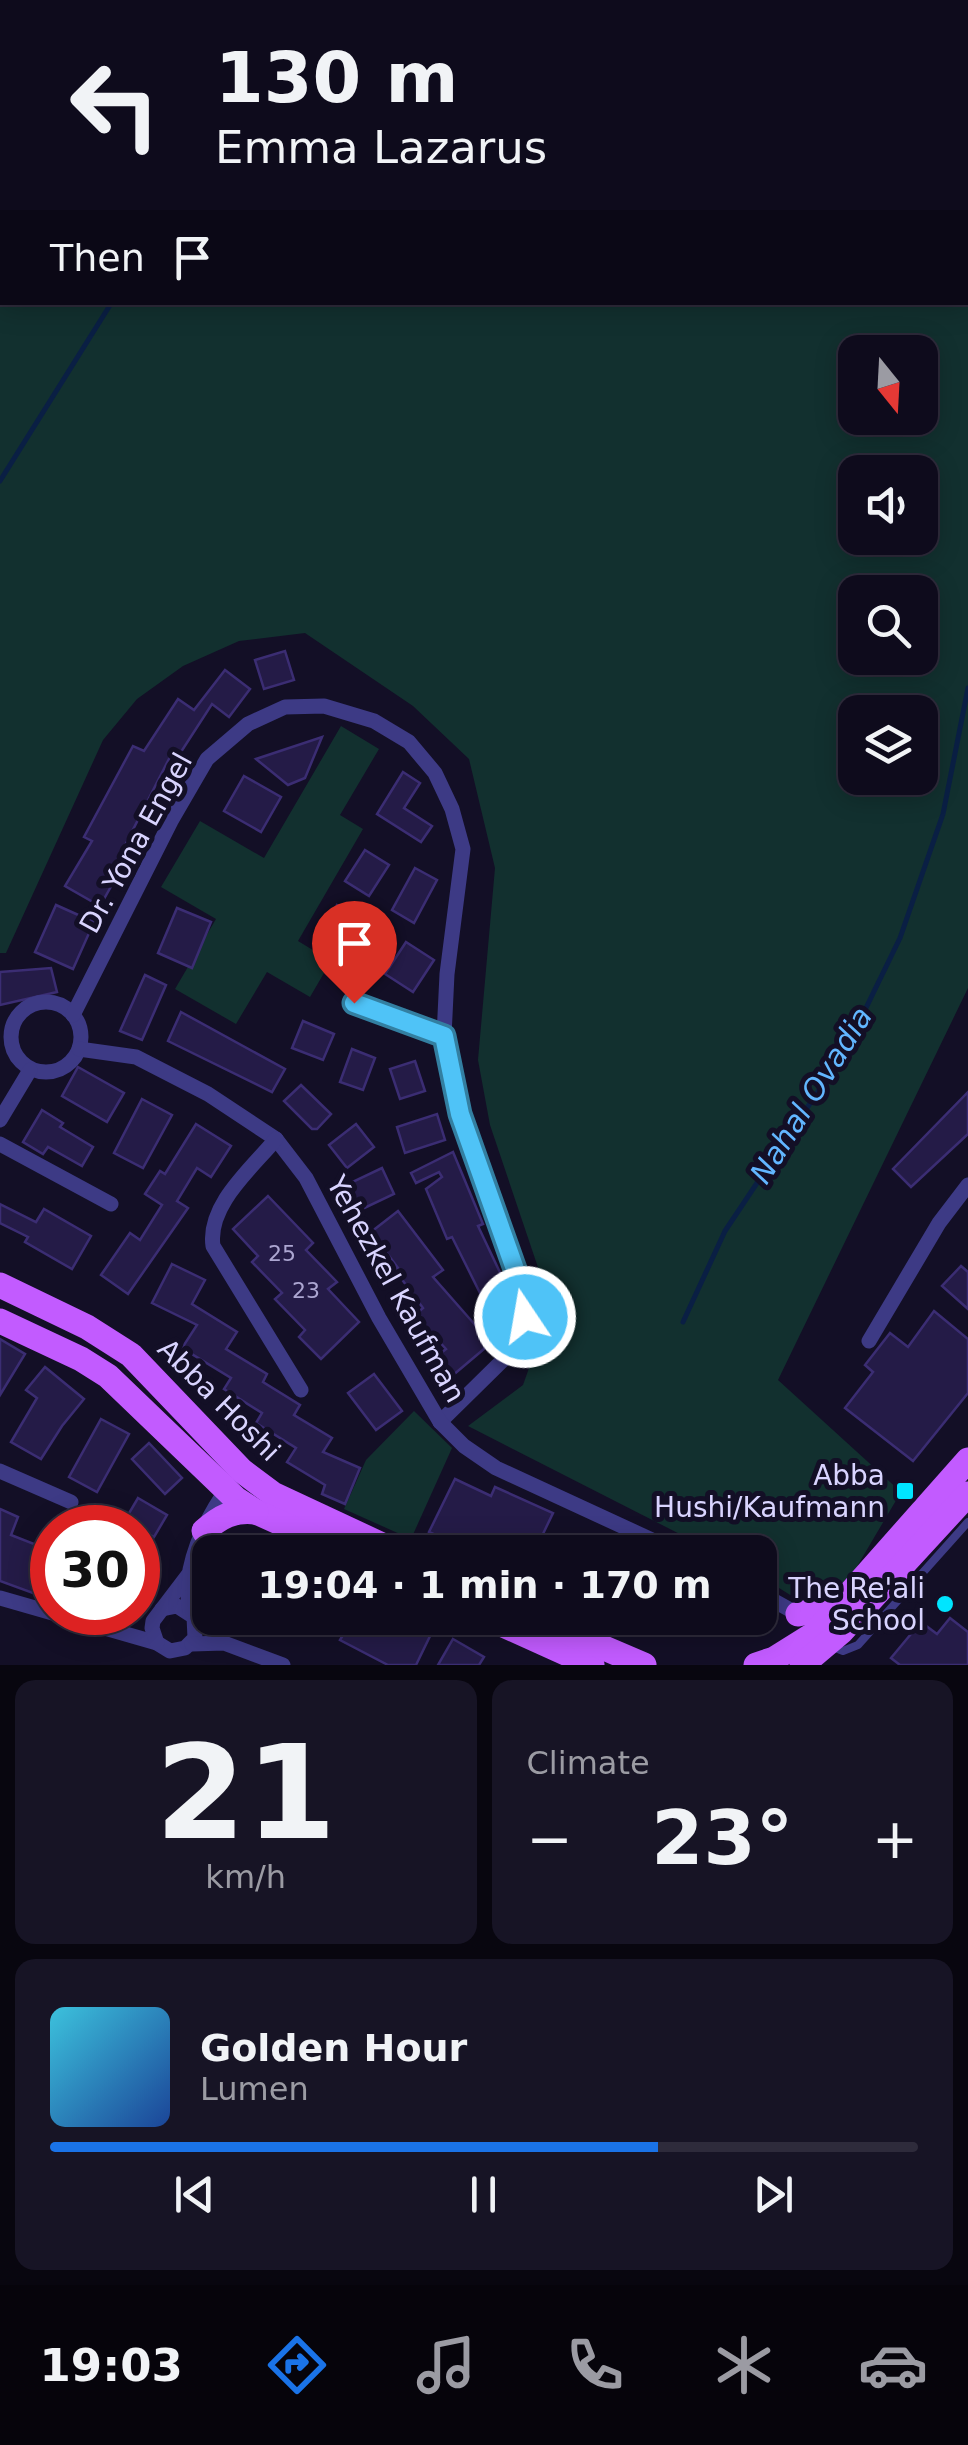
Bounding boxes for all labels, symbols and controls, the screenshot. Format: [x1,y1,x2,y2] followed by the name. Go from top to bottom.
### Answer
[215,37,458,119] text: 130 m
[50,40,180,170] icon: left
[215,121,547,174] text: Emma Lazarus
[165,230,220,285] icon: arrive
[50,236,145,280] text: Then
[838,335,938,435] north arrow
[838,335,938,795] map controls
[838,455,938,555] button: sound
[838,575,938,675] button: search
[838,695,938,795] button: layers
[73,747,199,939] street label: Dr. Yona Engel
[312,901,397,1004] pin
[327,916,382,971] icon: arrive
[743,1000,879,1190] water label: Nahal Ovadia
[319,1169,472,1408] street label: Yehezkel Kaufman
[268,1241,296,1266] house number: 25
[473,1265,577,1369] position arrow
[292,1278,320,1303] house number: 23
[151,1332,287,1468] street label: Abba Hoshi
[654,1459,885,1524] place label: Abba Hushi/Kaufmann
[894,1480,916,1502] marker: Abba Hushi/Kaufmann
[30,1505,160,1635] speed limit sign: 30
[257,1563,712,1607] text: 19:04 · 1 min · 170 m
[787,1572,925,1637] place label: The Re'ali School
[934,1593,956,1615] marker: The Re'ali School
[155,1717,336,1869] text: 21
[527,1744,650,1782] text: Climate
[651,1794,793,1882] text: 23°
[527,1807,573,1871] text: −
[872,1807,918,1871] text: +
[205,1858,286,1896] text: km/h
[200,2026,467,2070] text: Golden Hour
[200,2070,309,2108] text: Lumen
[167,2167,222,2222] icon: previous
[456,2167,511,2222] icon: pause
[746,2167,801,2222] icon: next
[262,2330,332,2400] icon: directions
[411,2330,481,2400] icon: music
[560,2330,630,2400] icon: phone
[709,2330,779,2400] icon: climate
[858,2330,928,2400] icon: car
[40,2339,183,2392] text: 19:03

